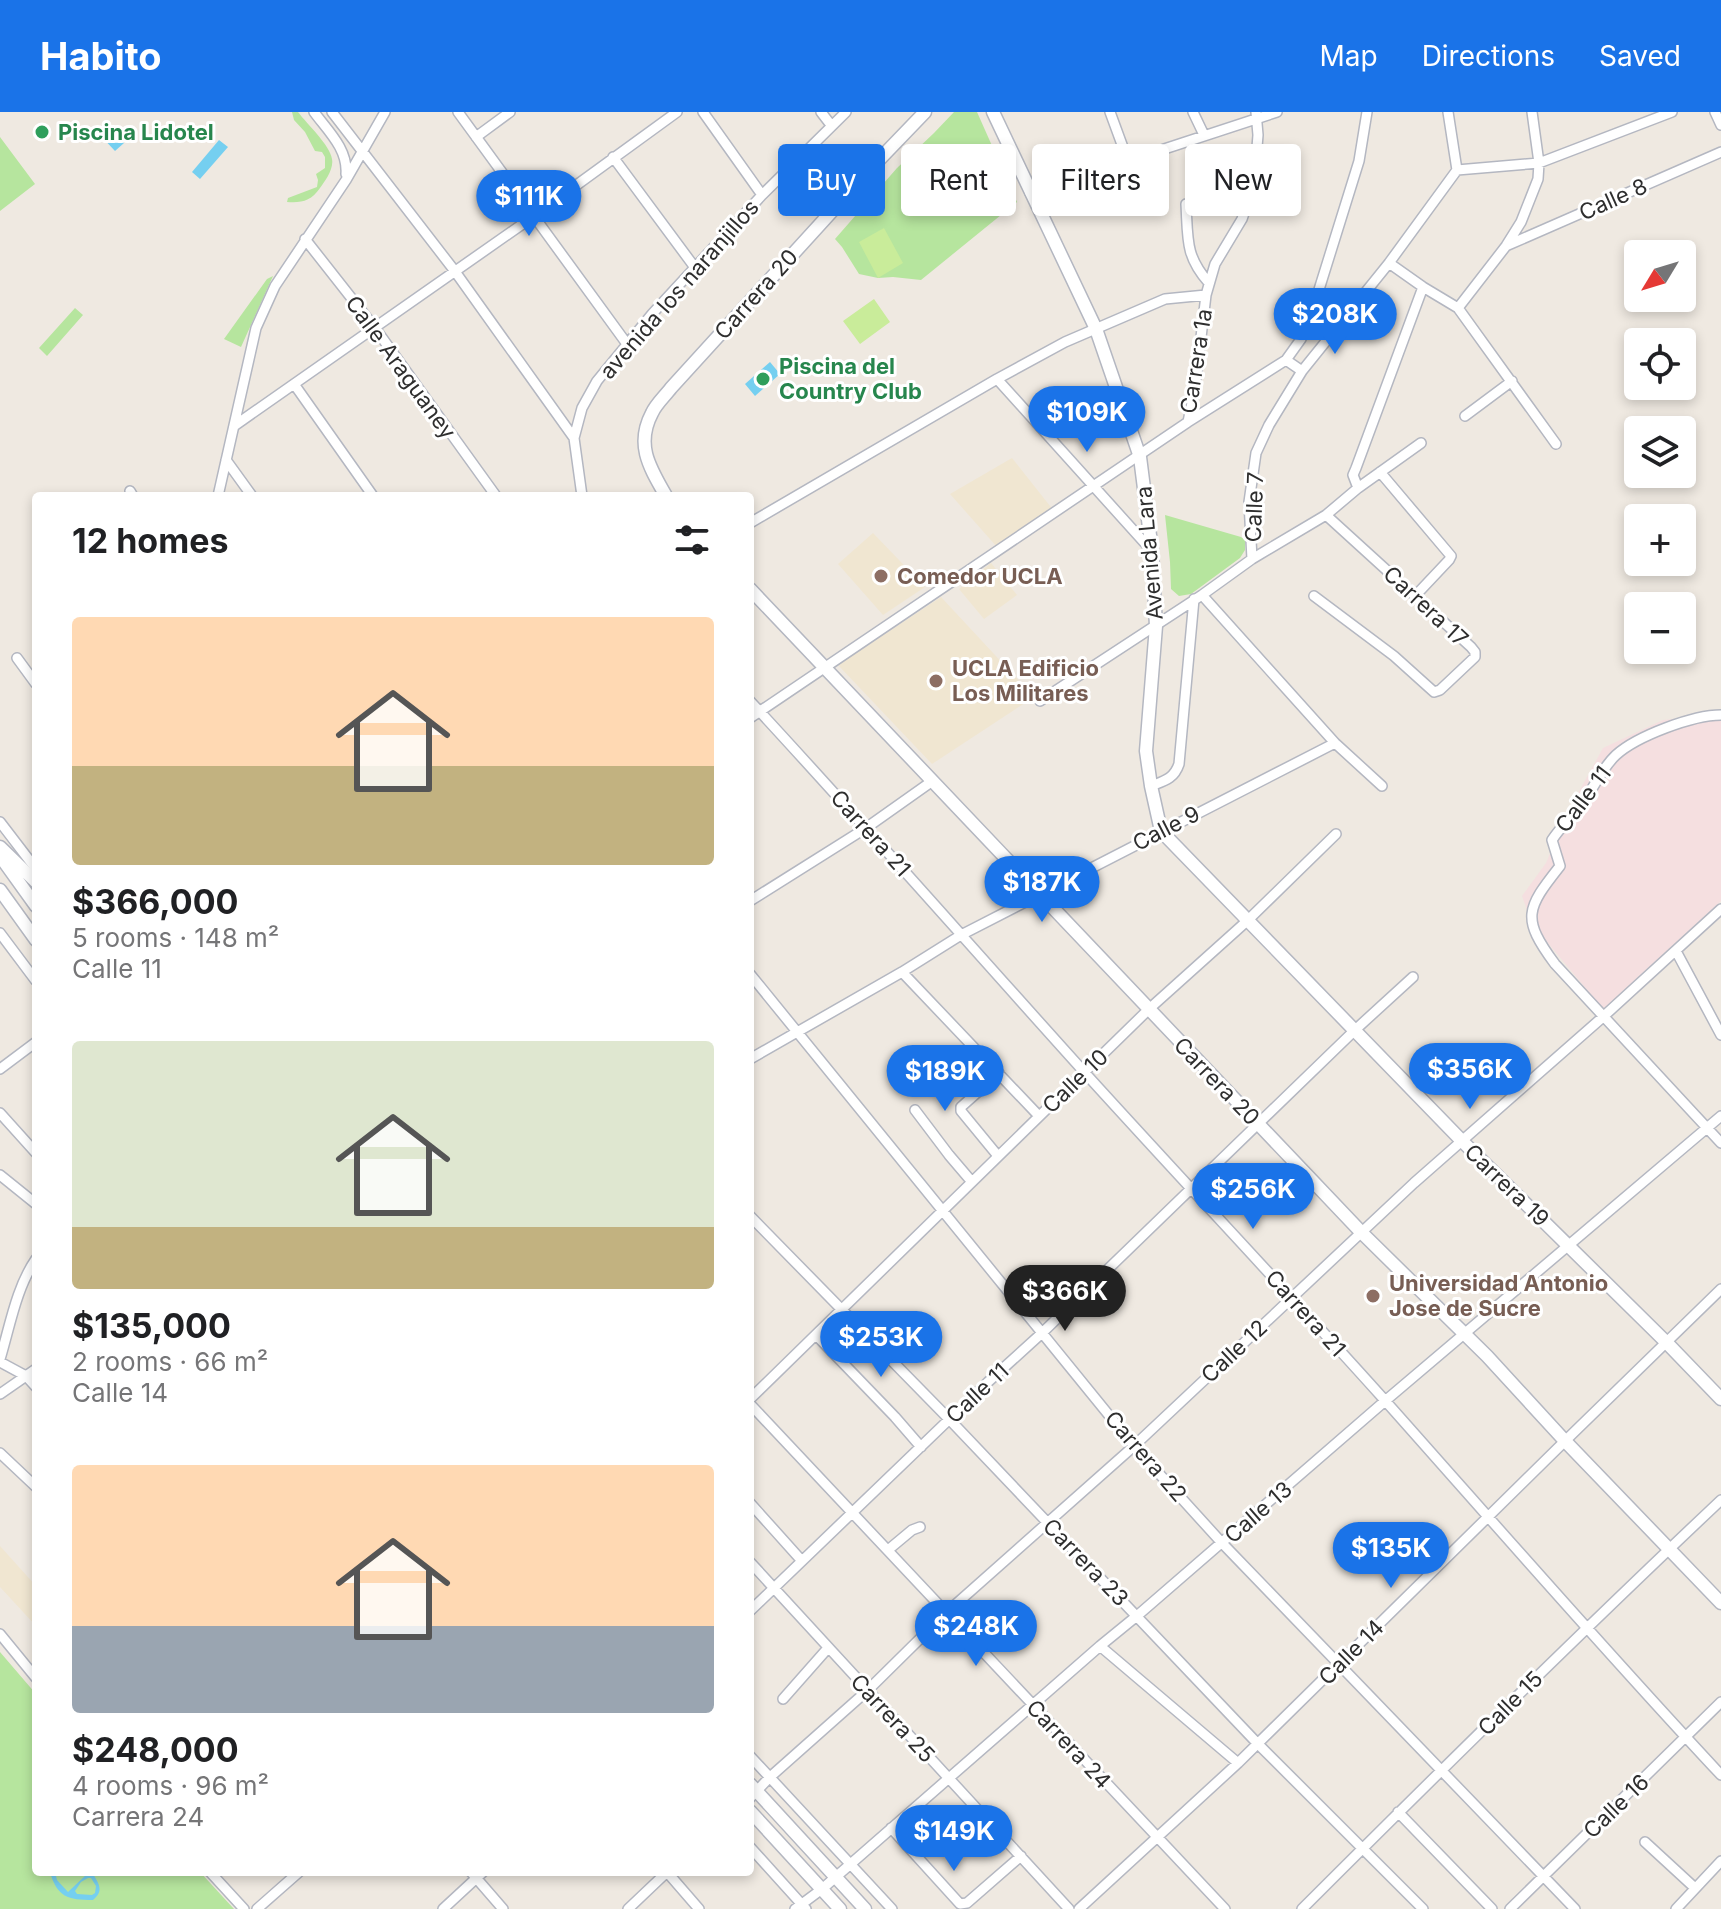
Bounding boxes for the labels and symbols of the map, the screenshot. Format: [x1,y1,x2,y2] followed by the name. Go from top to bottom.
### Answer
[58,119,214,145] place label: Piscina Lidotel
[33,123,51,141] marker: Piscina Lidotel
[473,170,585,238] pin: $111K
[1575,173,1651,225] street label: Calle 8
[594,194,764,384] street label: avenida los naranjillos
[1624,240,1696,312] north arrow
[709,244,803,344] street label: Carrera 20
[1279,288,1391,356] pin: $208K
[340,290,462,444] street label: Calle Araguaney
[1175,307,1217,415] street label: Carrera 1a
[779,353,922,404] place label: Piscina del Country Club
[754,370,772,388] marker: Piscina del Country Club
[1031,386,1143,454] pin: $109K
[1240,471,1268,543] street label: Calle 7
[1130,485,1168,621] street label: Avenida Lara
[1378,560,1474,652] street label: Carrera 17
[897,563,1063,589] place label: Comedor UCLA
[872,567,890,585] marker: Comedor UCLA
[952,655,1099,706] place label: UCLA Edificio Los Militares
[927,672,945,690] marker: UCLA Edificio Los Militares
[1550,761,1616,837] street label: Calle 11
[826,785,916,881] street label: Carrera 21
[1128,800,1204,856] street label: Calle 9
[986,856,1098,924] pin: $187K
[1169,1032,1265,1130] street label: Carrera 20
[1414,1043,1526,1111] pin: $356K
[1037,1044,1113,1118] street label: Calle 10
[889,1045,1001,1113] pin: $189K
[1459,1138,1555,1232] street label: Carrera 19
[1197,1163,1309,1231] pin: $256K
[1009,1265,1121,1333] pin: $366K
[1261,1265,1351,1361] street label: Carrera 21
[1389,1270,1608,1321] place label: Universidad Antonio Jose de Sucre
[1364,1287,1382,1305] marker: Universidad Antonio Jose de Sucre
[825,1311,937,1379] pin: $253K
[1196,1314,1272,1388] street label: Calle 12
[940,1358,1014,1428] street label: Calle 11
[1100,1405,1192,1507] street label: Carrera 22
[1219,1476,1297,1548] street label: Calle 13
[1038,1513,1134,1611] street label: Carrera 23
[1335,1522,1447,1590] pin: $135K
[920,1600,1032,1668] pin: $248K
[1313,1614,1389,1690] street label: Calle 14
[1472,1665,1548,1741] street label: Calle 15
[845,1668,941,1768] street label: Carrera 25
[1021,1694,1117,1794] street label: Carrera 24
[1578,1769,1654,1843] street label: Calle 16
[898,1805,1010,1873] pin: $149K

